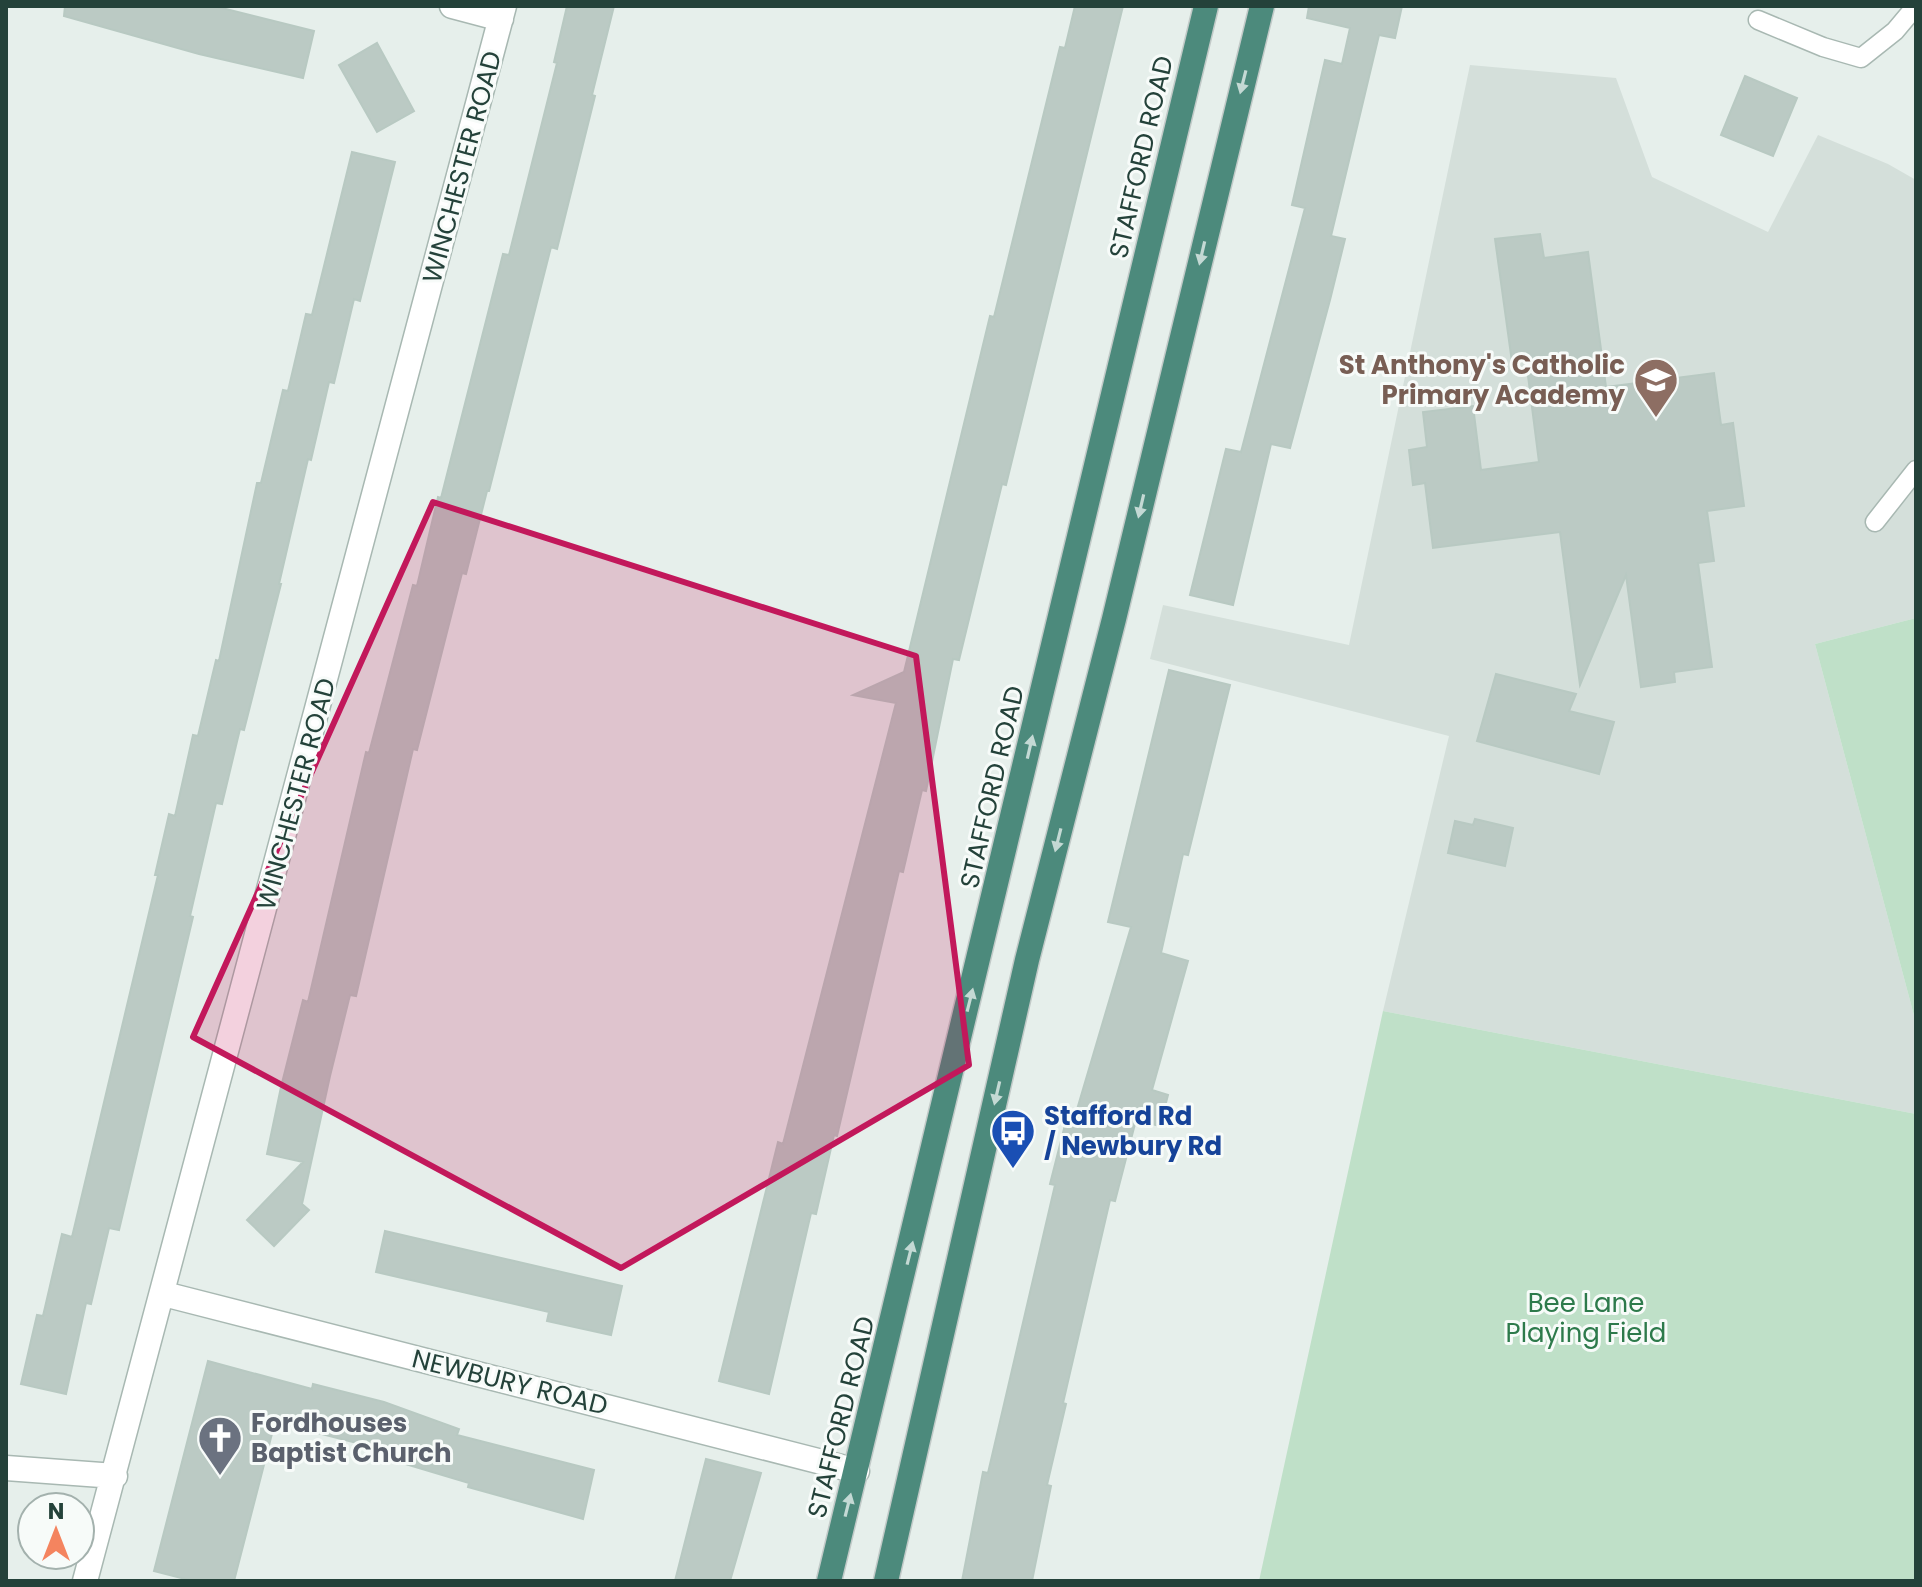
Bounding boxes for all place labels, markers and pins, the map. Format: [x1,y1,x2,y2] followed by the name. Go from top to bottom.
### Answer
[1339,347,1626,413] place label: St Anthony's Catholic Primary Academy
[1632,356,1680,419] school or university icon: St Anthony's Catholic Primary Academy
[1044,1098,1222,1164] place label: Stafford Rd / Newbury Rd
[989,1107,1037,1170] bus stop icon: Stafford Rd / Newbury Rd
[251,1405,452,1471] place label: Fordhouses Baptist Church
[196,1414,244,1477] church icon: Fordhouses Baptist Church

